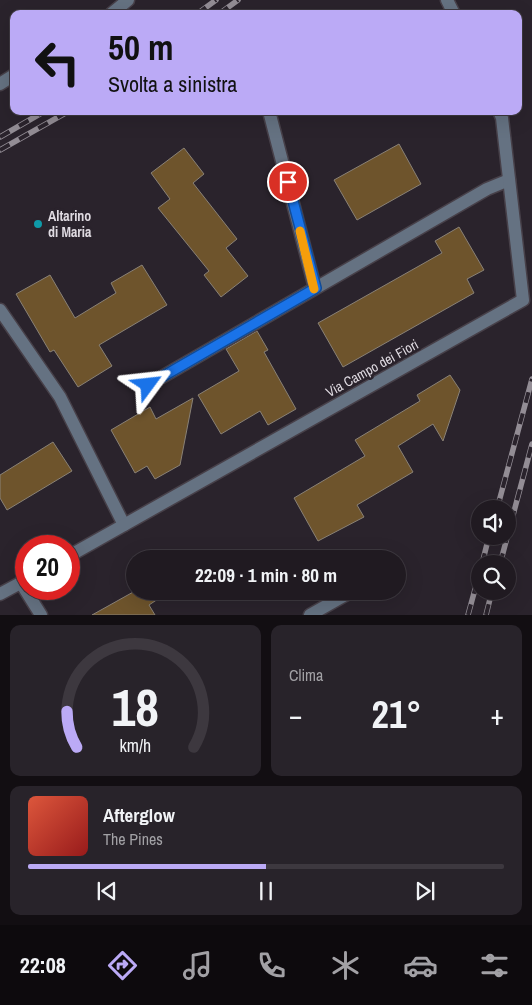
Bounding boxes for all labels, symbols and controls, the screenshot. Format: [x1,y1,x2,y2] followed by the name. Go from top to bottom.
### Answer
[108,24,173,71] text: 50 m
[25,30,90,95] icon: left
[108,69,237,99] text: Svolta a sinistra
[267,161,309,203] pin
[274,168,302,196] icon: arrive
[48,207,92,241] place label: Altarino di Maria
[32,218,44,230] marker: Altarino di Maria
[323,335,421,401] street label: Via Campo dei Fiori
[121,358,173,410] position arrow
[471,500,516,600] map controls
[471,500,516,545] button: sound
[15,535,80,600] speed limit sign: 20
[471,555,516,600] button: search
[195,562,337,588] text: 22:09 · 1 min · 80 m
[289,664,323,686] text: Clima
[112,672,159,742] text: 18
[372,689,421,740] text: 21°
[289,696,302,734] text: −
[491,696,504,734] text: +
[120,734,151,758] text: km/h
[103,802,175,828] text: Afterglow
[103,828,163,850] text: The Pines
[93,877,121,905] icon: previous
[252,877,280,905] icon: pause
[411,877,439,905] icon: next
[105,948,140,983] icon: directions
[180,948,215,983] icon: music
[254,948,289,983] icon: phone
[328,948,363,983] icon: climate
[403,948,438,983] icon: car
[477,948,512,983] icon: filters
[20,950,66,980] text: 22:08

